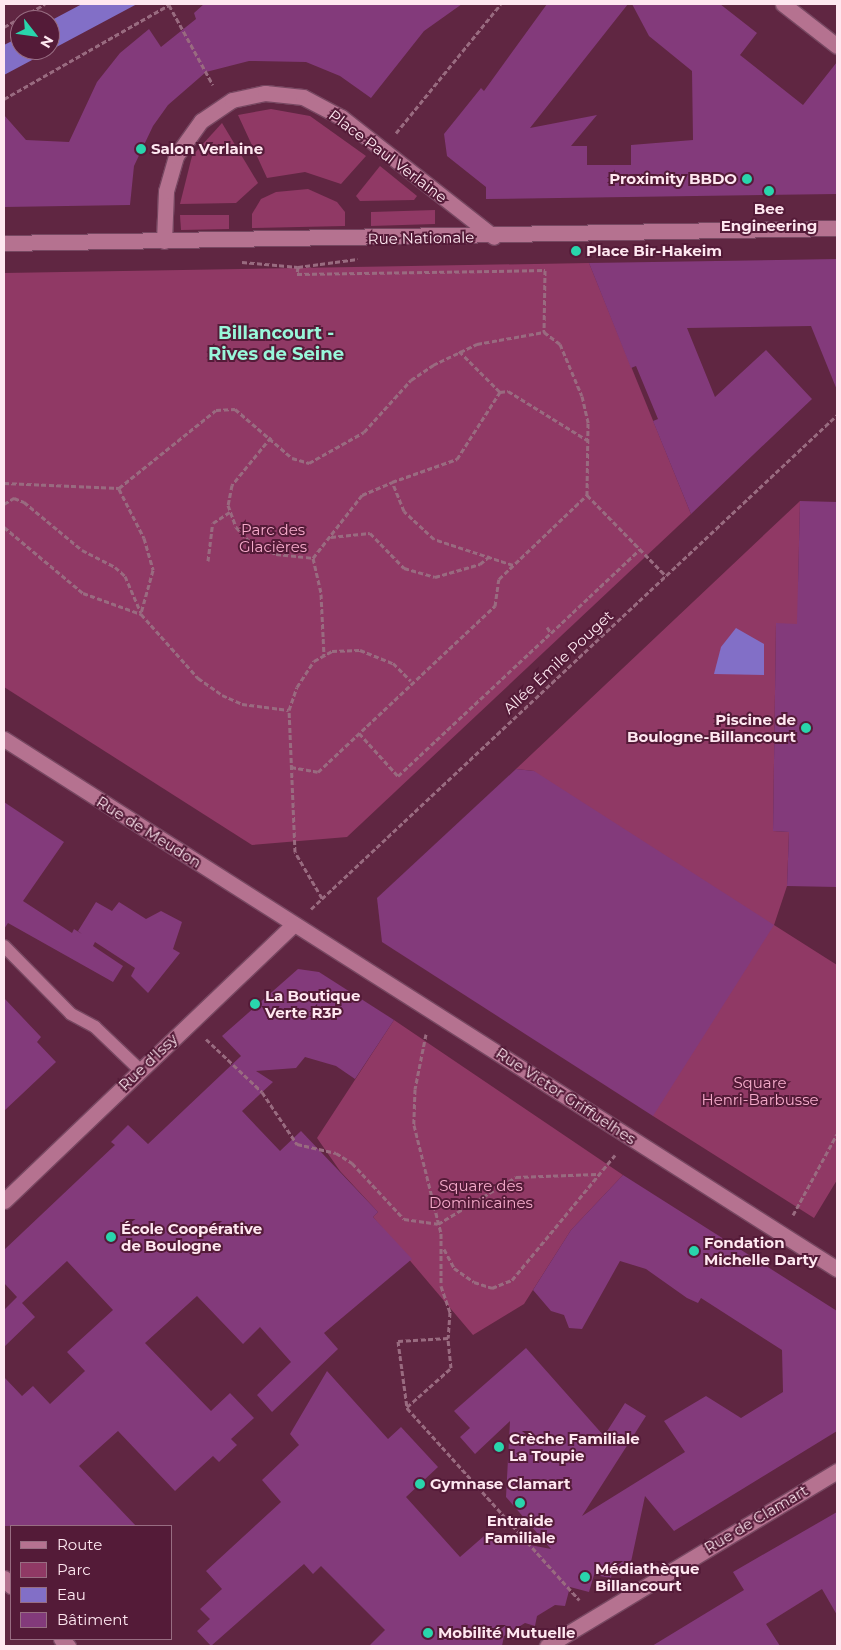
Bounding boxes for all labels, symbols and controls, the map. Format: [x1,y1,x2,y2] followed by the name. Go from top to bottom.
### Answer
[10,10,60,60] north arrow
[37,33,58,51] text: N
[325,106,451,206] street label: Place Paul Verlaine
[151,140,263,158] place label: Salon Verlaine
[135,143,147,155] marker: Salon Verlaine
[609,170,737,188] place label: Proximity BBDO
[741,173,753,185] marker: Proximity BBDO
[763,185,775,197] marker: Bee Engineering
[721,199,817,234] place label: Bee Engineering
[368,228,474,248] street label: Rue Nationale
[586,242,722,260] place label: Place Bir-Hakeim
[570,245,582,257] marker: Place Bir-Hakeim
[208,323,344,366] district label: Billancourt - Rives de Seine
[239,520,307,555] park label: Parc des Glacières
[499,607,617,717] street label: Allée Émile Pouget
[627,710,796,745] place label: Piscine de Boulogne-Billancourt
[800,722,812,734] marker: Piscine de Boulogne-Billancourt
[93,793,205,871] street label: Rue de Meudon
[265,986,360,1021] place label: La Boutique Verte R3P
[249,998,261,1010] marker: La Boutique Verte R3P
[115,1030,181,1094] street label: Rue d'Issy
[493,1044,639,1148] street label: Rue Victor Griffuelhes
[701,1073,819,1108] park label: Square Henri-Barbusse
[429,1176,533,1211] park label: Square des Dominicaines
[121,1219,262,1254] place label: École Coopérative de Boulogne
[105,1231,117,1243] marker: École Coopérative de Boulogne
[704,1233,818,1268] place label: Fondation Michelle Darty
[688,1245,700,1257] marker: Fondation Michelle Darty
[509,1429,640,1464] place label: Crèche Familiale La Toupie
[493,1441,505,1453] marker: Crèche Familiale La Toupie
[430,1475,570,1493] place label: Gymnase Clamart
[414,1478,426,1490] marker: Gymnase Clamart
[701,1481,811,1557] street label: Rue de Clamart
[514,1497,526,1509] marker: Entraide Familiale
[484,1511,556,1546] place label: Entraide Familiale
[10,1525,172,1640] legend
[57,1535,102,1554] text: Route
[595,1559,699,1594] place label: Médiathèque Billancourt
[57,1560,91,1579] text: Parc
[579,1571,591,1583] marker: Médiathèque Billancourt
[57,1585,86,1604] text: Eau
[57,1610,129,1629] text: Bâtiment
[438,1624,575,1642] place label: Mobilité Mutuelle
[422,1627,434,1639] marker: Mobilité Mutuelle

